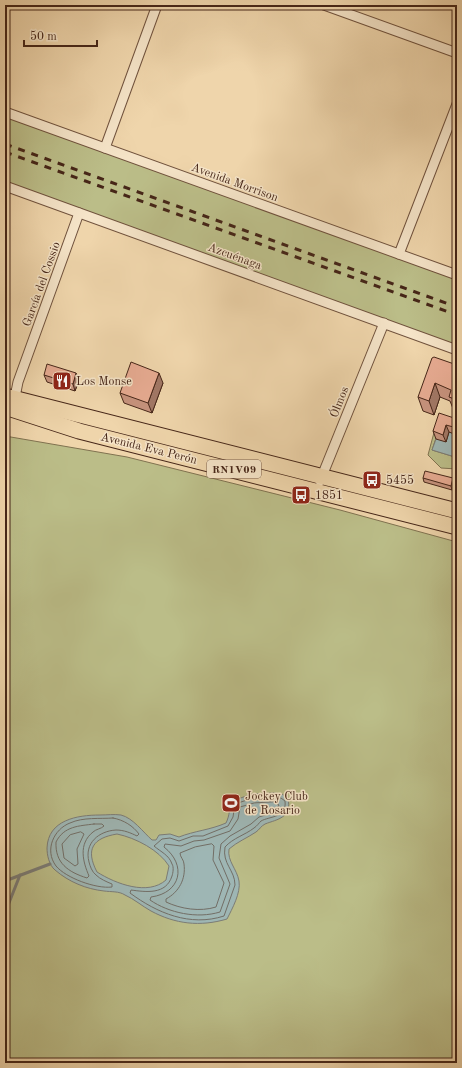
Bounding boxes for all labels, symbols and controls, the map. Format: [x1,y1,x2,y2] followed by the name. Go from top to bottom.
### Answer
[24,22,97,48] scale bar
[30,30,57,43] text: 50 m
[190,162,280,204] street label: Avenida Morrison
[21,240,63,328] street label: García del Cossio
[206,242,263,272] street label: Azcuénaga
[51,370,73,392] restaurant icon: Los Monse
[76,376,132,388] place label: Los Monse
[325,384,352,420] street label: Ólmos
[99,431,199,467] street label: Avenida Eva Perón
[207,460,261,478] road number: RN1V09
[361,469,383,491] bus stop icon: 5455
[386,474,414,487] place label: 5455
[290,484,312,506] bus stop icon: 1851
[315,489,343,502] place label: 1851
[245,791,308,817] place label: Jockey Club de Rosario
[220,792,242,814] sports icon: Jockey Club de Rosario

